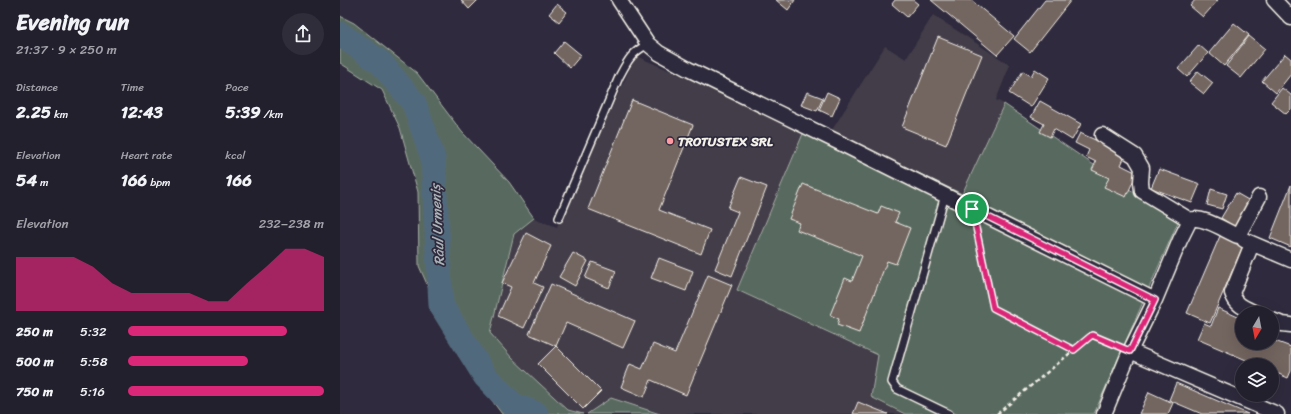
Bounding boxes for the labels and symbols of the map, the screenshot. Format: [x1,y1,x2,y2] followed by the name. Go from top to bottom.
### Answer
[678,130,774,153] place label: TROTUSTEX SRL
[665,136,675,146] marker: TROTUSTEX SRL
[423,181,452,266] water label: Râul Urmeniș
[955,192,989,226] pin
[1235,306,1279,350] north arrow

